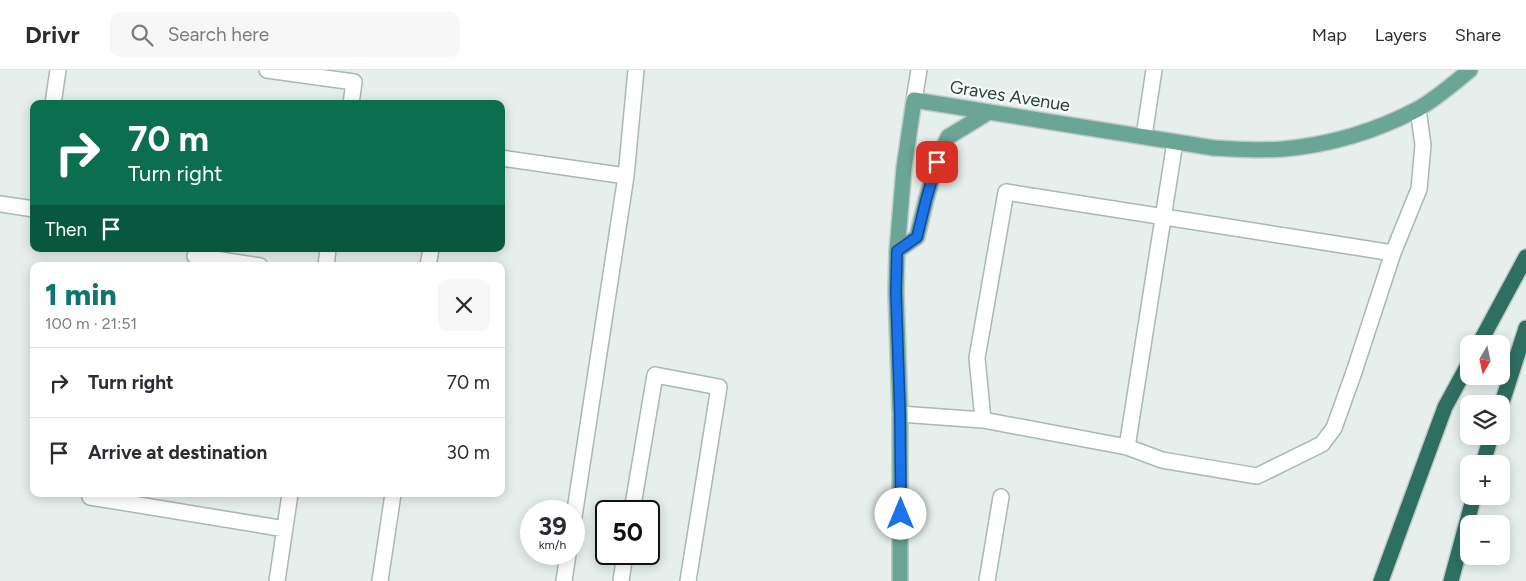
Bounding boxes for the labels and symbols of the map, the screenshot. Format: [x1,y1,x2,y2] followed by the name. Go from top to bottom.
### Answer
[948,76,1072,116] street label: Graves Avenue
[916,141,958,183] pin
[1460,335,1510,385] north arrow
[874,487,926,539] position arrow
[595,500,660,565] speed limit sign: 50

